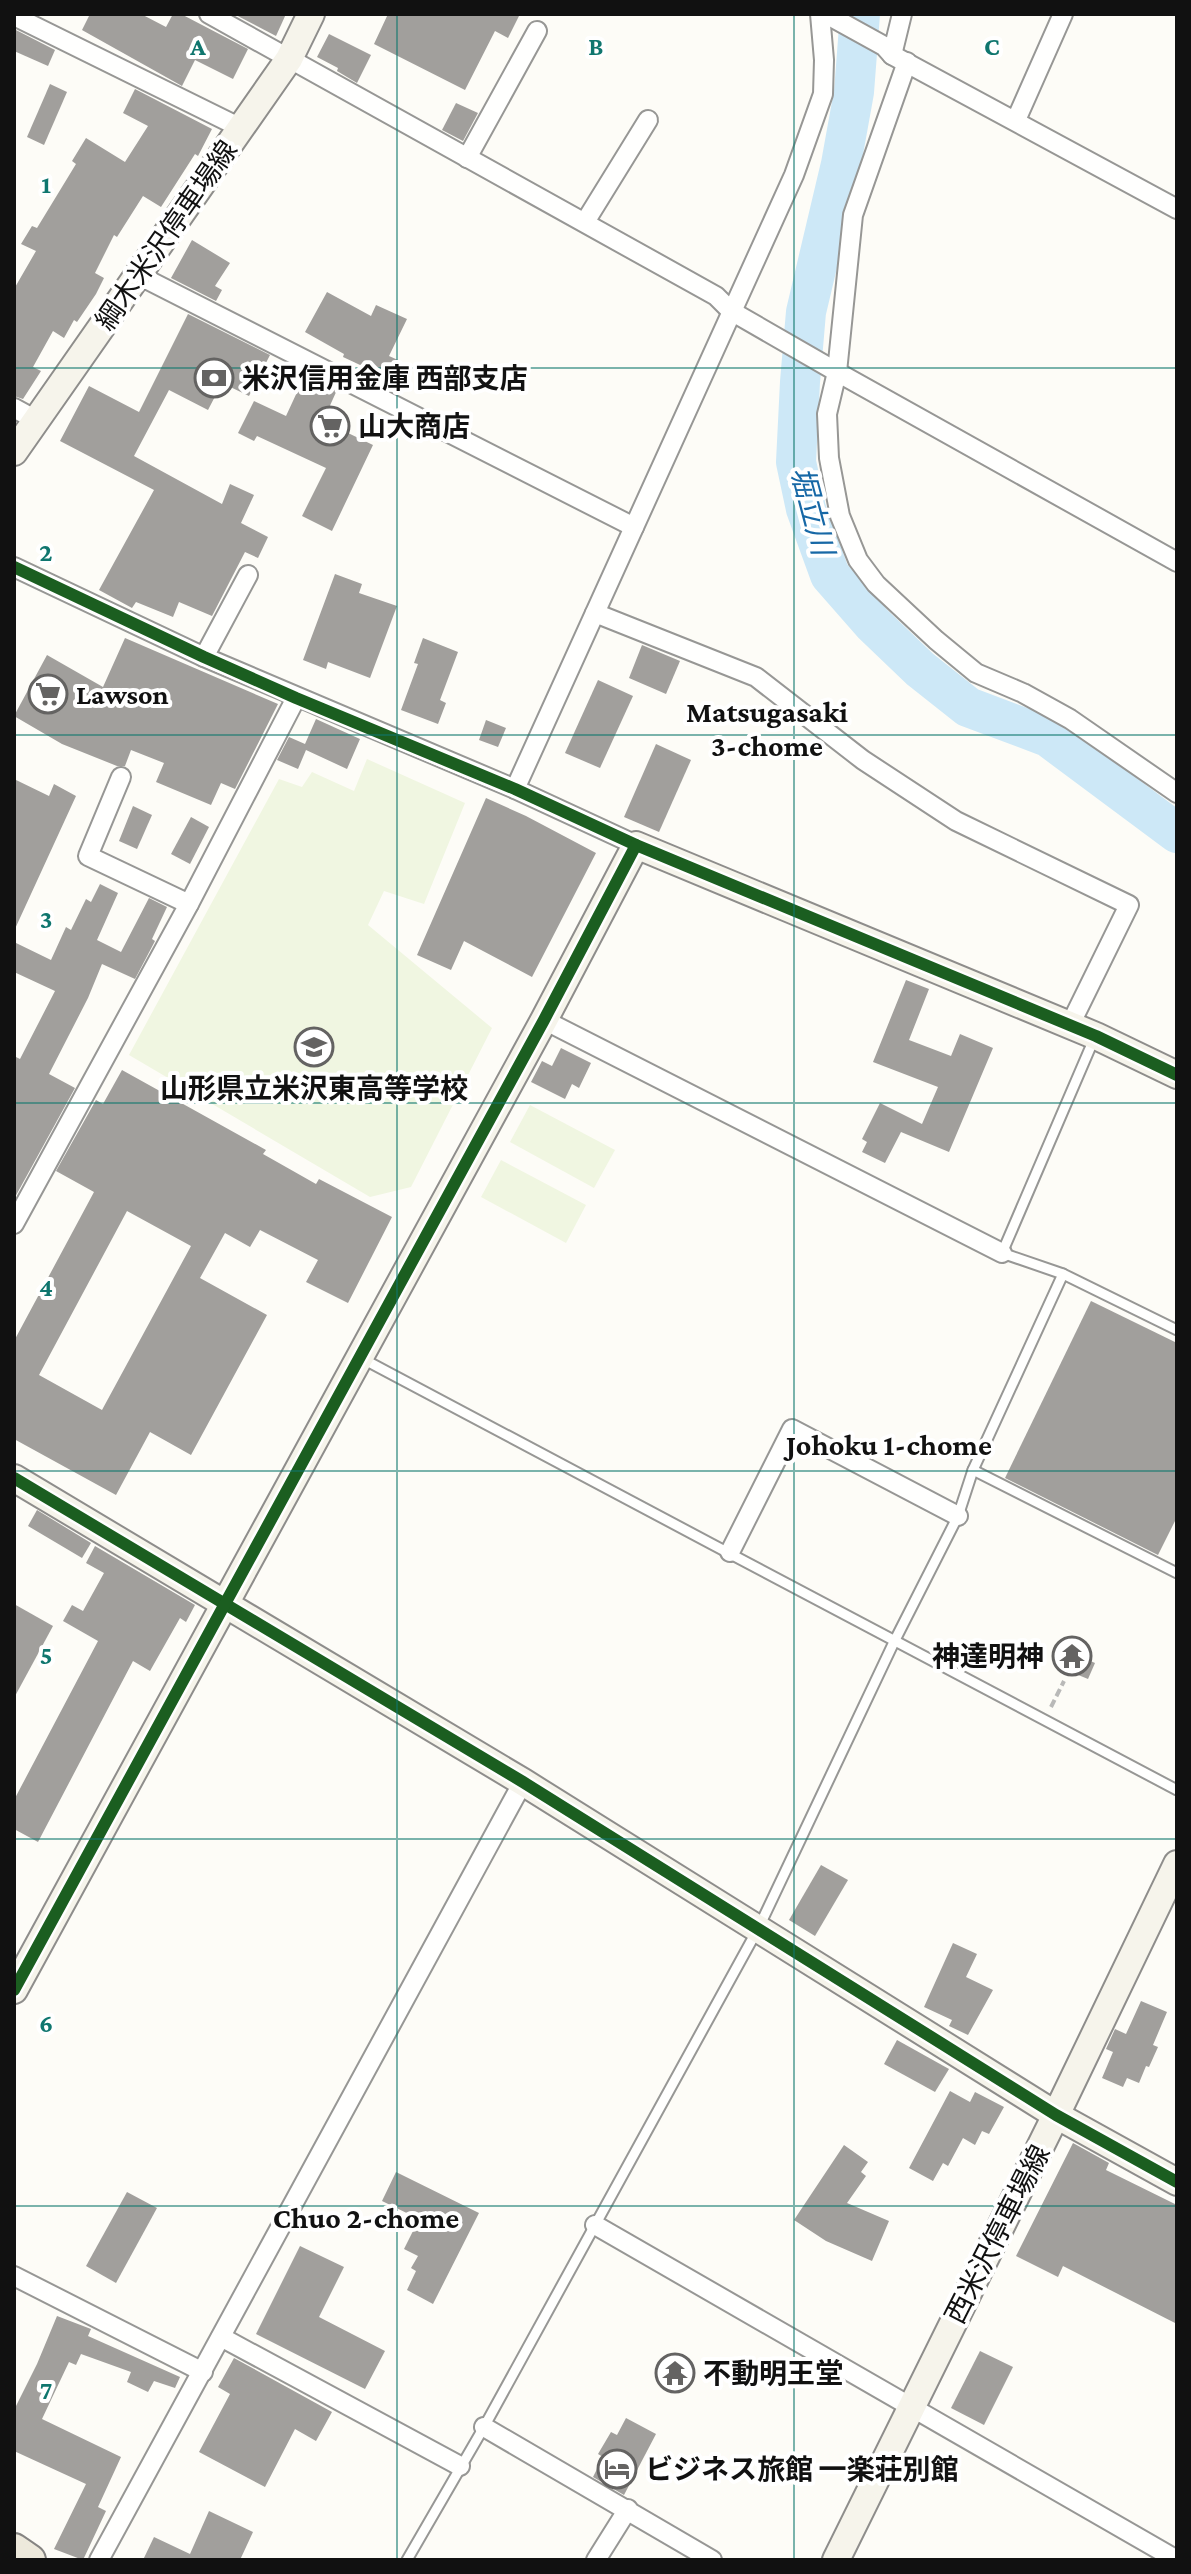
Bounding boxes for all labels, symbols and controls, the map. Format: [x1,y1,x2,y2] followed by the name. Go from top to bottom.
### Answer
[189,32,206,61] text: A
[588,32,604,61] text: B
[984,32,1000,61] text: C
[89,135,243,336] street label: 綱木米沢停車場線
[41,170,51,199] text: 1
[193,357,235,399] bank icon: 米沢信用金庫 西部支店
[242,363,527,394] place label: 米沢信用金庫 西部支店
[309,405,351,447] supermarket icon: 山大商店
[358,411,470,442] place label: 山大商店
[785,463,841,562] water label: 堀立川
[39,538,53,567] text: 2
[27,673,69,715] supermarket icon: Lawson
[76,679,169,710] place label: Lawson
[686,695,848,762] district label: Matsugasaki 3-chome
[40,905,52,934] text: 3
[293,1026,335,1068] school or university icon: 山形県立米沢東高等学校
[160,1073,468,1104] place label: 山形県立米沢東高等学校
[39,1273,53,1302] text: 4
[783,1428,992,1461] district label: Johoku 1-chome
[1051,1635,1093,1677] temple icon: 神達明神
[40,1641,52,1670] text: 5
[932,1641,1044,1672] place label: 神達明神
[39,2009,53,2038] text: 6
[939,2140,1056,2329] street label: 西米沢停車場線
[273,2201,459,2234] district label: Chuo 2-chome
[654,2352,696,2394] temple icon: 不動明王堂
[703,2358,843,2389] place label: 不動明王堂
[40,2376,52,2405] text: 7
[596,2448,638,2490] hotel icon: ビジネス旅館 一楽荘別館
[645,2454,958,2485] place label: ビジネス旅館 一楽荘別館

